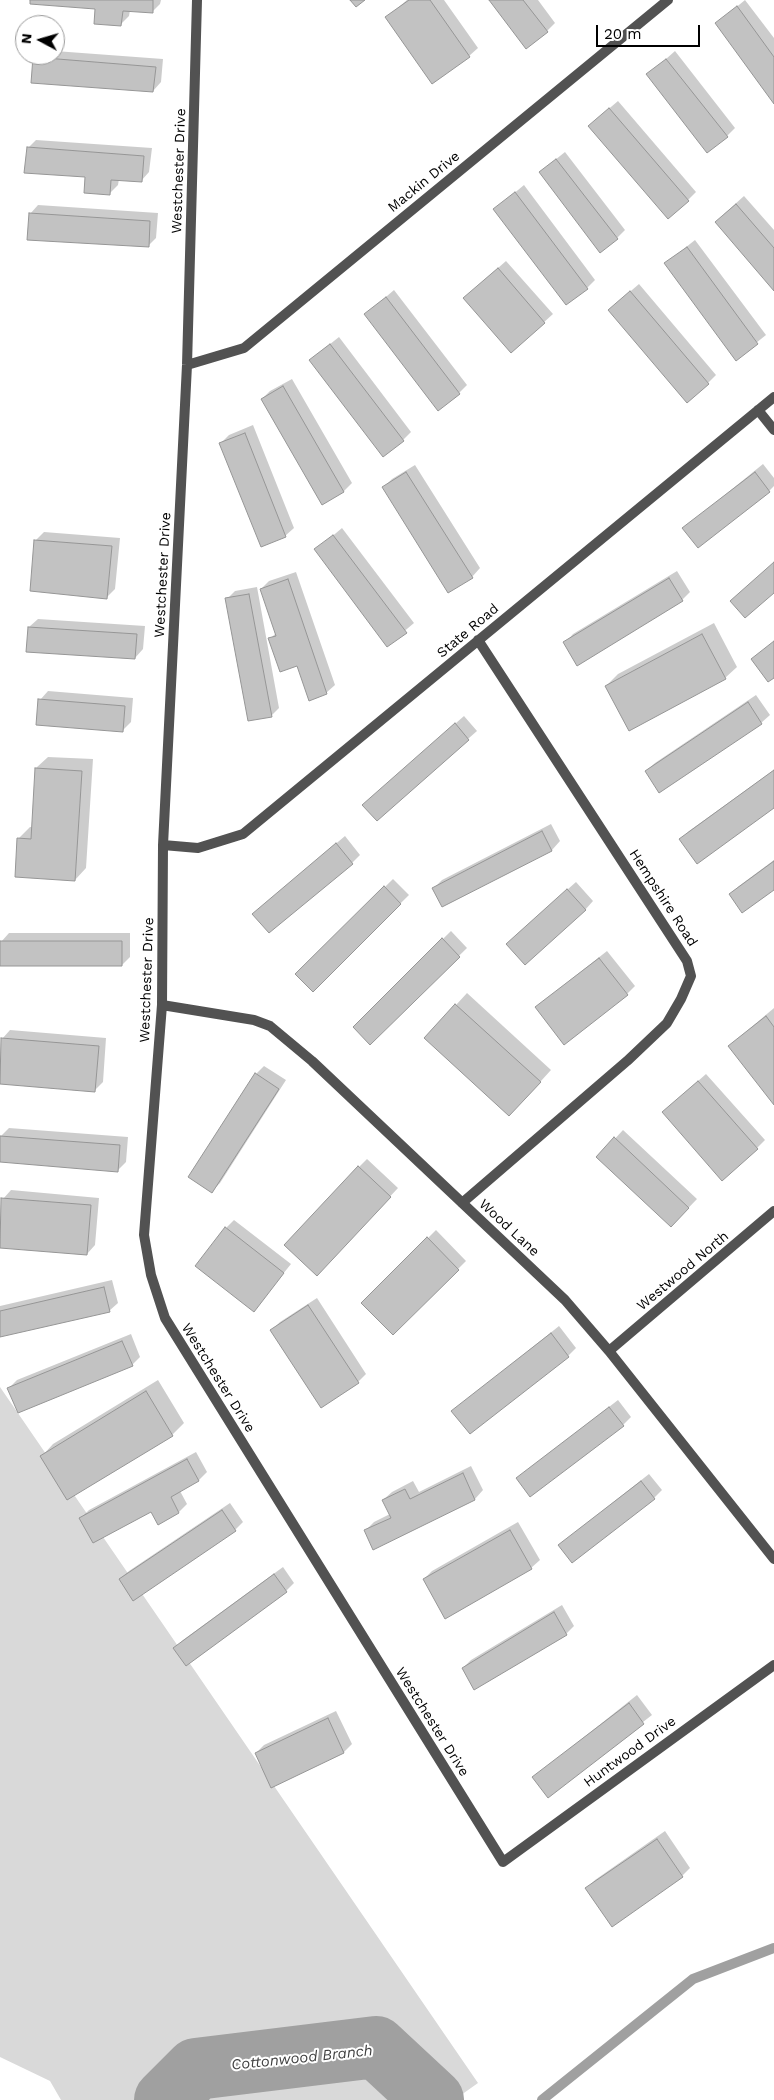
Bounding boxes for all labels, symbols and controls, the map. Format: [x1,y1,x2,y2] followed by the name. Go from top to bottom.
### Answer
[15,15,65,65] north arrow
[599,15,703,47] scale bar
[604,25,642,43] text: 20 m
[18,33,35,45] text: N
[168,108,190,234] street label: Westchester Drive
[385,148,463,216] street label: Mackin Drive
[151,512,175,638] street label: Westchester Drive
[434,600,502,662] street label: State Road
[625,846,701,950] street label: Hempshire Road
[136,917,158,1043] street label: Westchester Drive
[475,1196,543,1260] street label: Wood Lane
[634,1228,732,1314] street label: Westwood North
[178,1320,258,1436] street label: Westchester Drive
[392,1664,472,1780] street label: Westchester Drive
[581,1713,679,1791] street label: Huntwood Drive
[230,2042,374,2074] water label: Cottonwood Branch

